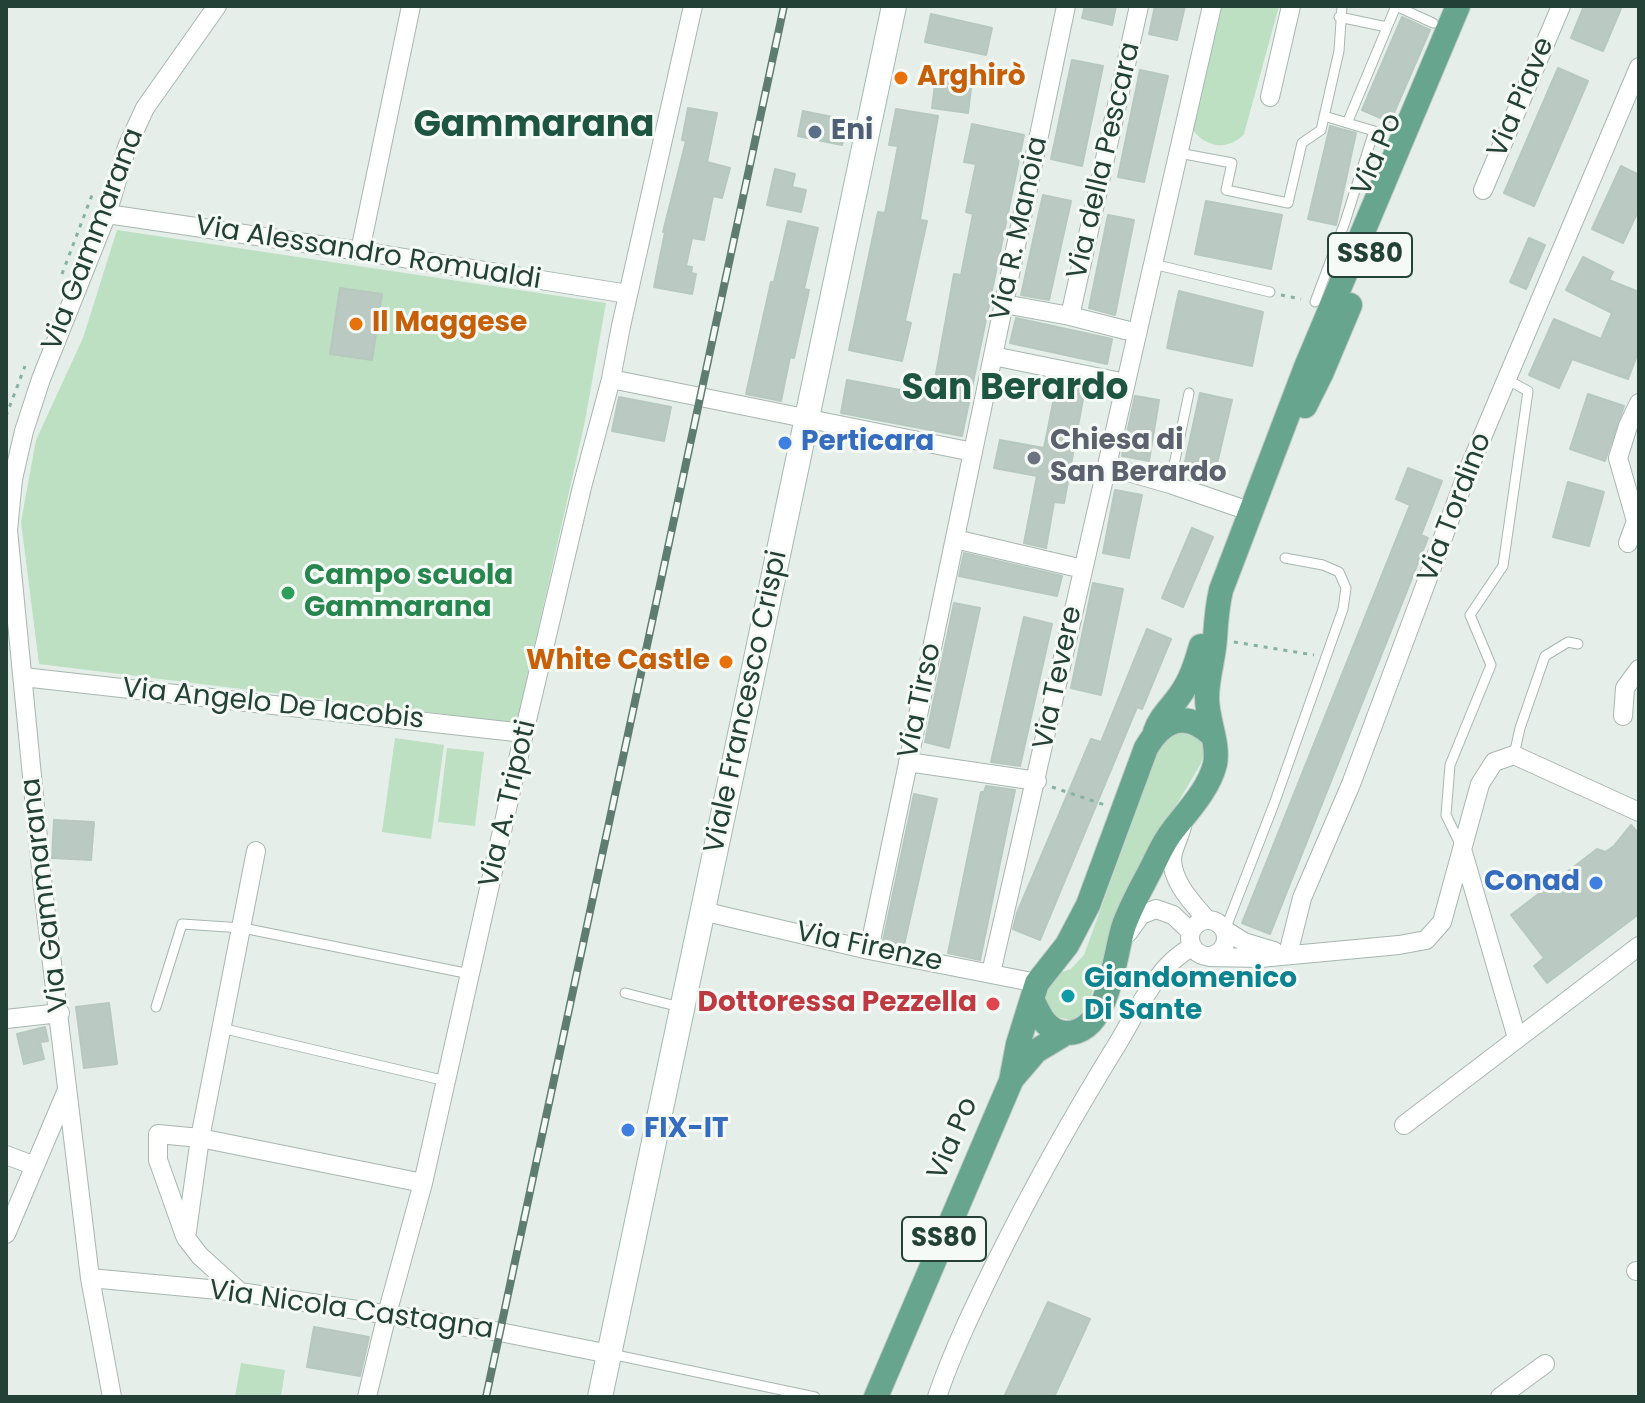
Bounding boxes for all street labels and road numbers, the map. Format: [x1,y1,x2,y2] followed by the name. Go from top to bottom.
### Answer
[1482,33,1562,163] street label: Via Piave
[1061,39,1149,283] street label: Via della Pescara
[1346,109,1410,201] street label: Via Po
[36,124,152,356] street label: Via Gammarana
[984,134,1056,324] street label: Via R. Manoia
[193,210,543,298] street label: Via Alessandro Romualdi
[1328,233,1412,277] road number: SS80
[1412,429,1500,587] street label: Via Tordino
[698,548,796,856] street label: Viale Francesco Crispi
[1027,603,1091,753] street label: Via Tevere
[892,640,950,762] street label: Via Tirso
[120,672,426,738] street label: Via Angelo De Iacobis
[473,717,545,891] street label: Via A. Tripoti
[15,776,77,1014] street label: Via Gammarana
[793,916,945,980] street label: Via Firenze
[922,1093,986,1185] street label: Via Po
[902,1217,986,1261] road number: SS80
[207,1274,495,1348] street label: Via Nicola Castagna

